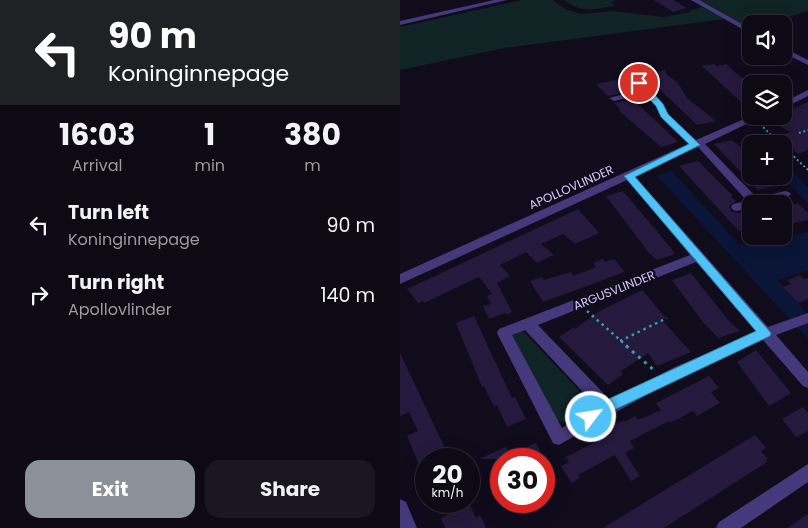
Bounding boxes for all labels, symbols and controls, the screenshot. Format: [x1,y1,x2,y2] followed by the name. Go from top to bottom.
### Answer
[108,11,197,60] text: 90 m
[742,15,792,245] map controls
[742,15,792,65] button: sound
[25,20,90,85] icon: left
[108,58,289,89] text: Koninginnepage
[618,62,660,104] pin
[625,69,653,97] icon: arrive
[742,75,792,125] button: layers
[59,113,136,156] text: 16:03
[204,113,215,156] text: 1
[284,113,341,156] text: 380
[742,135,792,185] button: +
[72,154,122,177] text: Arrival
[194,154,225,177] text: min
[304,154,321,177] text: m
[526,161,616,213] street label: APOLLOVLINDER
[742,195,792,245] button: −
[68,199,149,226] text: Turn left
[25,211,53,239] icon: left
[326,212,375,239] text: 90 m
[68,228,200,251] text: Koninginnepage
[571,266,657,314] street label: ARGUSVLINDER
[68,269,164,296] text: Turn right
[25,281,53,309] icon: right
[320,282,375,309] text: 140 m
[68,298,172,321] text: Apollovlinder
[564,390,616,442] position arrow
[490,448,555,513] speed limit sign: 30
[432,457,463,492] text: 20
[25,460,195,518] button: Exit
[205,460,375,518] button: Share
[432,484,463,501] text: km/h

